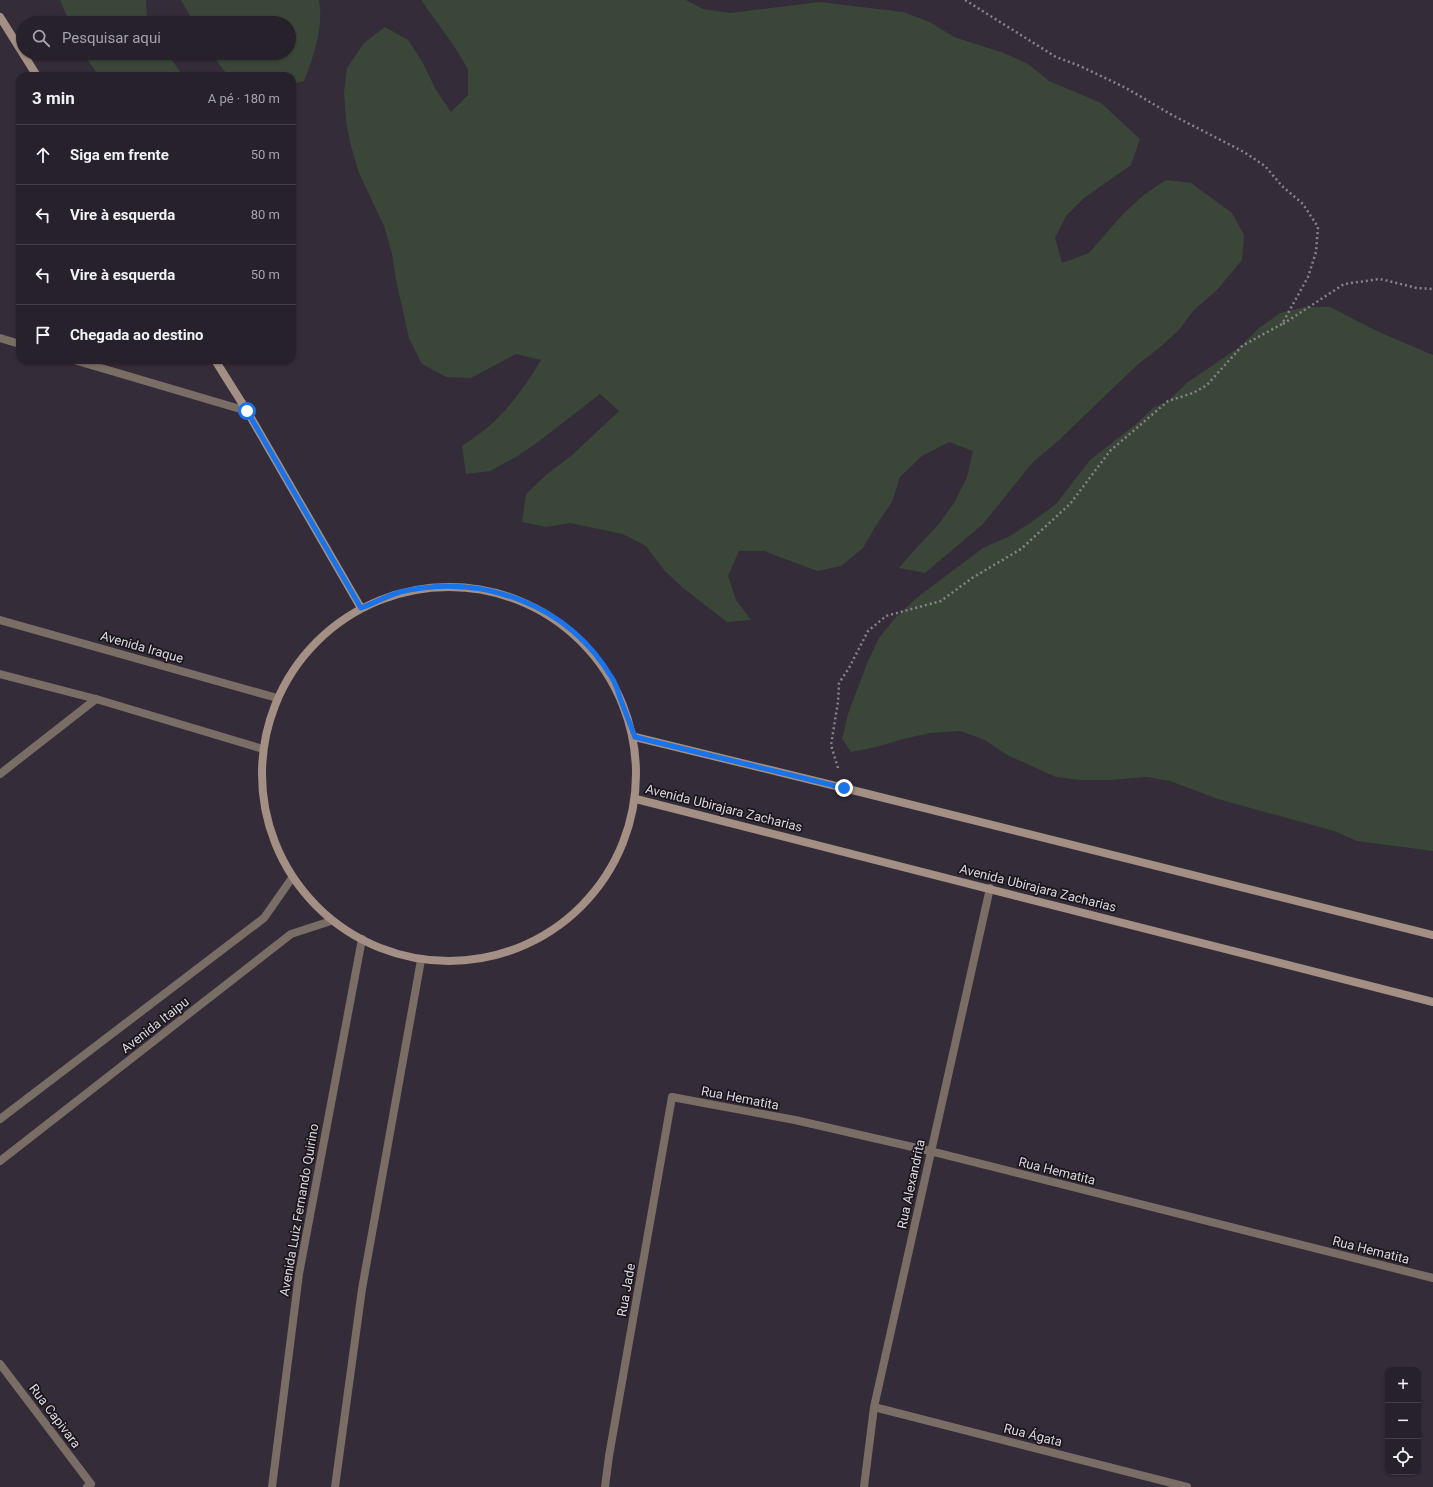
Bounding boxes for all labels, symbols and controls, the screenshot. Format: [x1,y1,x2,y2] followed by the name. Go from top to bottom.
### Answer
[16,16,296,60] search box
[30,27,52,49] icon: search
[62,29,161,47] text: Pesquisar aqui
[32,88,75,108] text: 3 min
[208,91,280,106] text: A pé · 180 m
[32,144,54,166] icon: ahead
[70,146,169,164] text: Siga em frente
[251,147,280,162] text: 50 m
[32,204,54,226] icon: left
[70,206,175,224] text: Vire à esquerda
[251,207,280,222] text: 80 m
[32,264,54,286] icon: left
[70,266,175,284] text: Vire à esquerda
[251,267,280,282] text: 50 m
[32,324,54,346] icon: arrive
[70,326,204,344] text: Chegada ao destino
[238,402,256,420] route start
[99,628,185,666] street label: Avenida Iraque
[835,779,853,797] route end
[644,781,804,835] street label: Avenida Ubirajara Zacharias
[958,861,1118,915] street label: Avenida Ubirajara Zacharias
[118,994,192,1056] street label: Avenida Itaipu
[700,1083,780,1113] street label: Rua Hematita
[276,1122,322,1298] street label: Avenida Luiz Fernando Quirino
[894,1138,928,1230] street label: Rua Alexandrita
[1017,1154,1097,1188] street label: Rua Hematita
[1331,1233,1411,1267] street label: Rua Hematita
[614,1262,638,1318] street label: Rua Jade
[1385,1367,1421,1475] map controls
[1385,1367,1421,1403] button: +
[26,1381,84,1451] street label: Rua Capivara
[1385,1403,1421,1439] button: −
[1002,1421,1064,1449] street label: Rua Ágata
[1385,1439,1421,1475] button: locate

